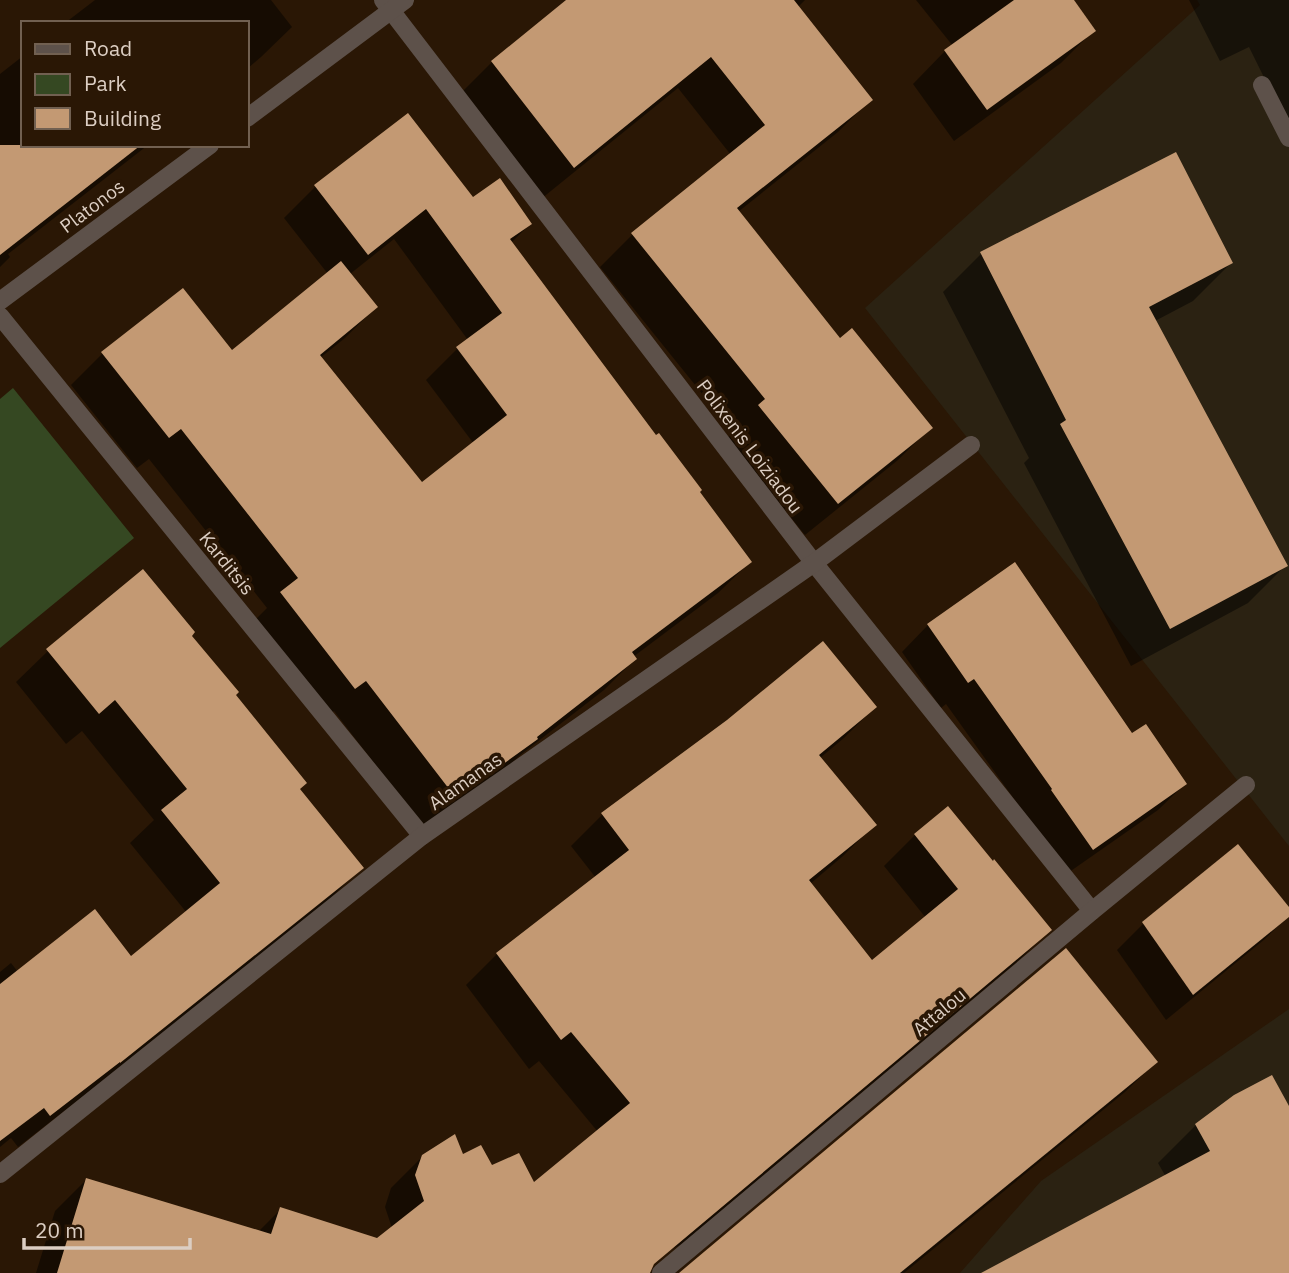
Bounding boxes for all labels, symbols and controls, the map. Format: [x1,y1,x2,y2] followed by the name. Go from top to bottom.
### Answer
[21,21,248,147] legend
[84,34,132,62] text: Road
[84,69,127,97] text: Park
[84,104,161,132] text: Building
[55,174,129,238] street label: Platonos
[692,374,808,518] street label: Polixenis Loiziadou
[194,527,260,599] street label: Karditsis
[424,747,506,815] street label: Alamanas
[908,983,970,1041] street label: Attalou
[24,1206,191,1250] scale bar
[35,1216,84,1244] text: 20 m

